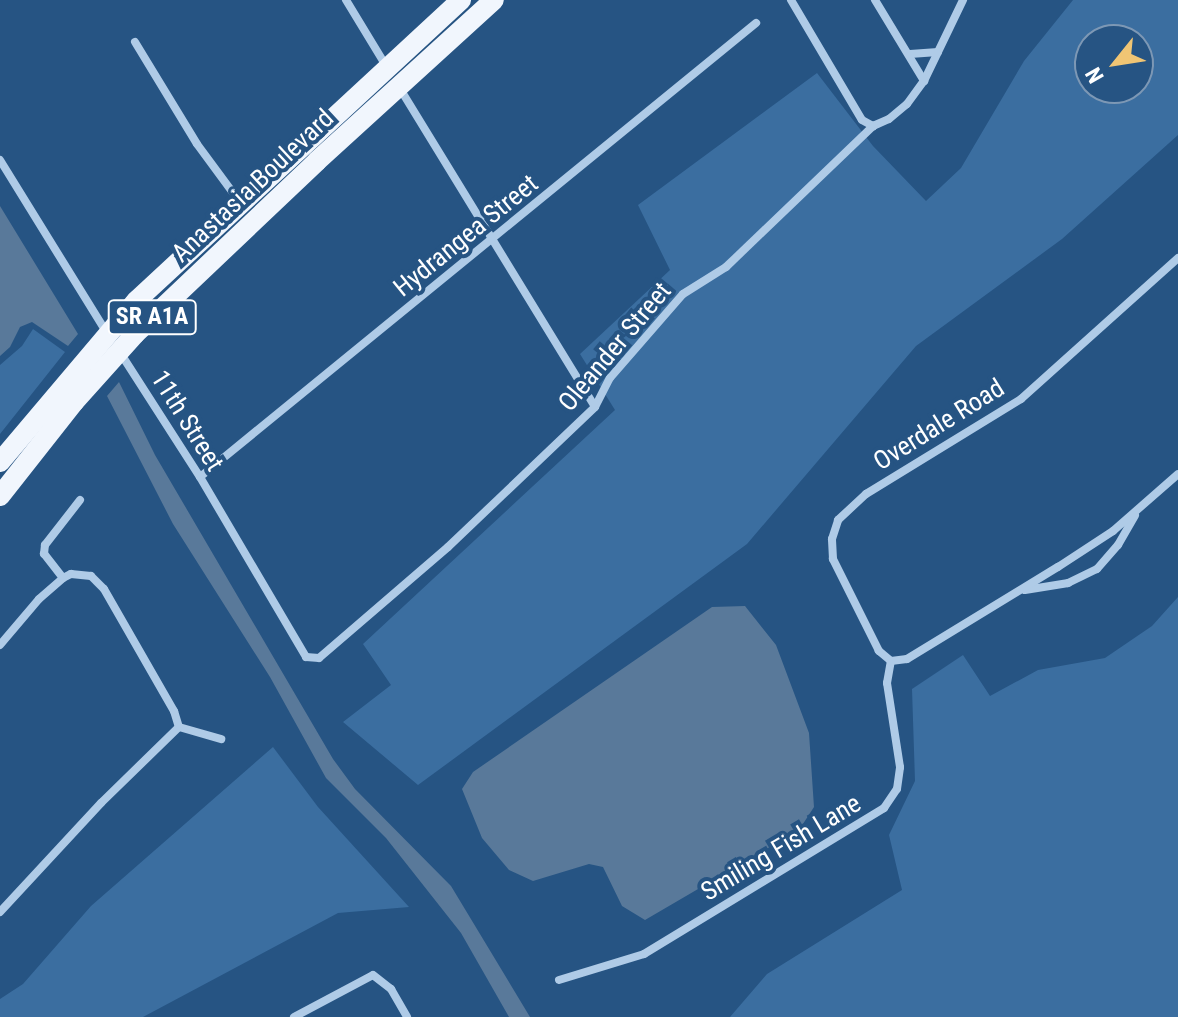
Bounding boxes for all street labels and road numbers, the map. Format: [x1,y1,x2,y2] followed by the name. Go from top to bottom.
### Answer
[166,103,340,269] street label: Anastasia Boulevard
[388,168,544,304] street label: Hydrangea Street
[552,276,678,418] street label: Oleander Street
[106,297,198,337] road number: SR A1A
[144,365,230,477] street label: 11th Street
[868,373,1010,477] street label: Overdale Road
[695,788,867,908] street label: Smiling Fish Lane

